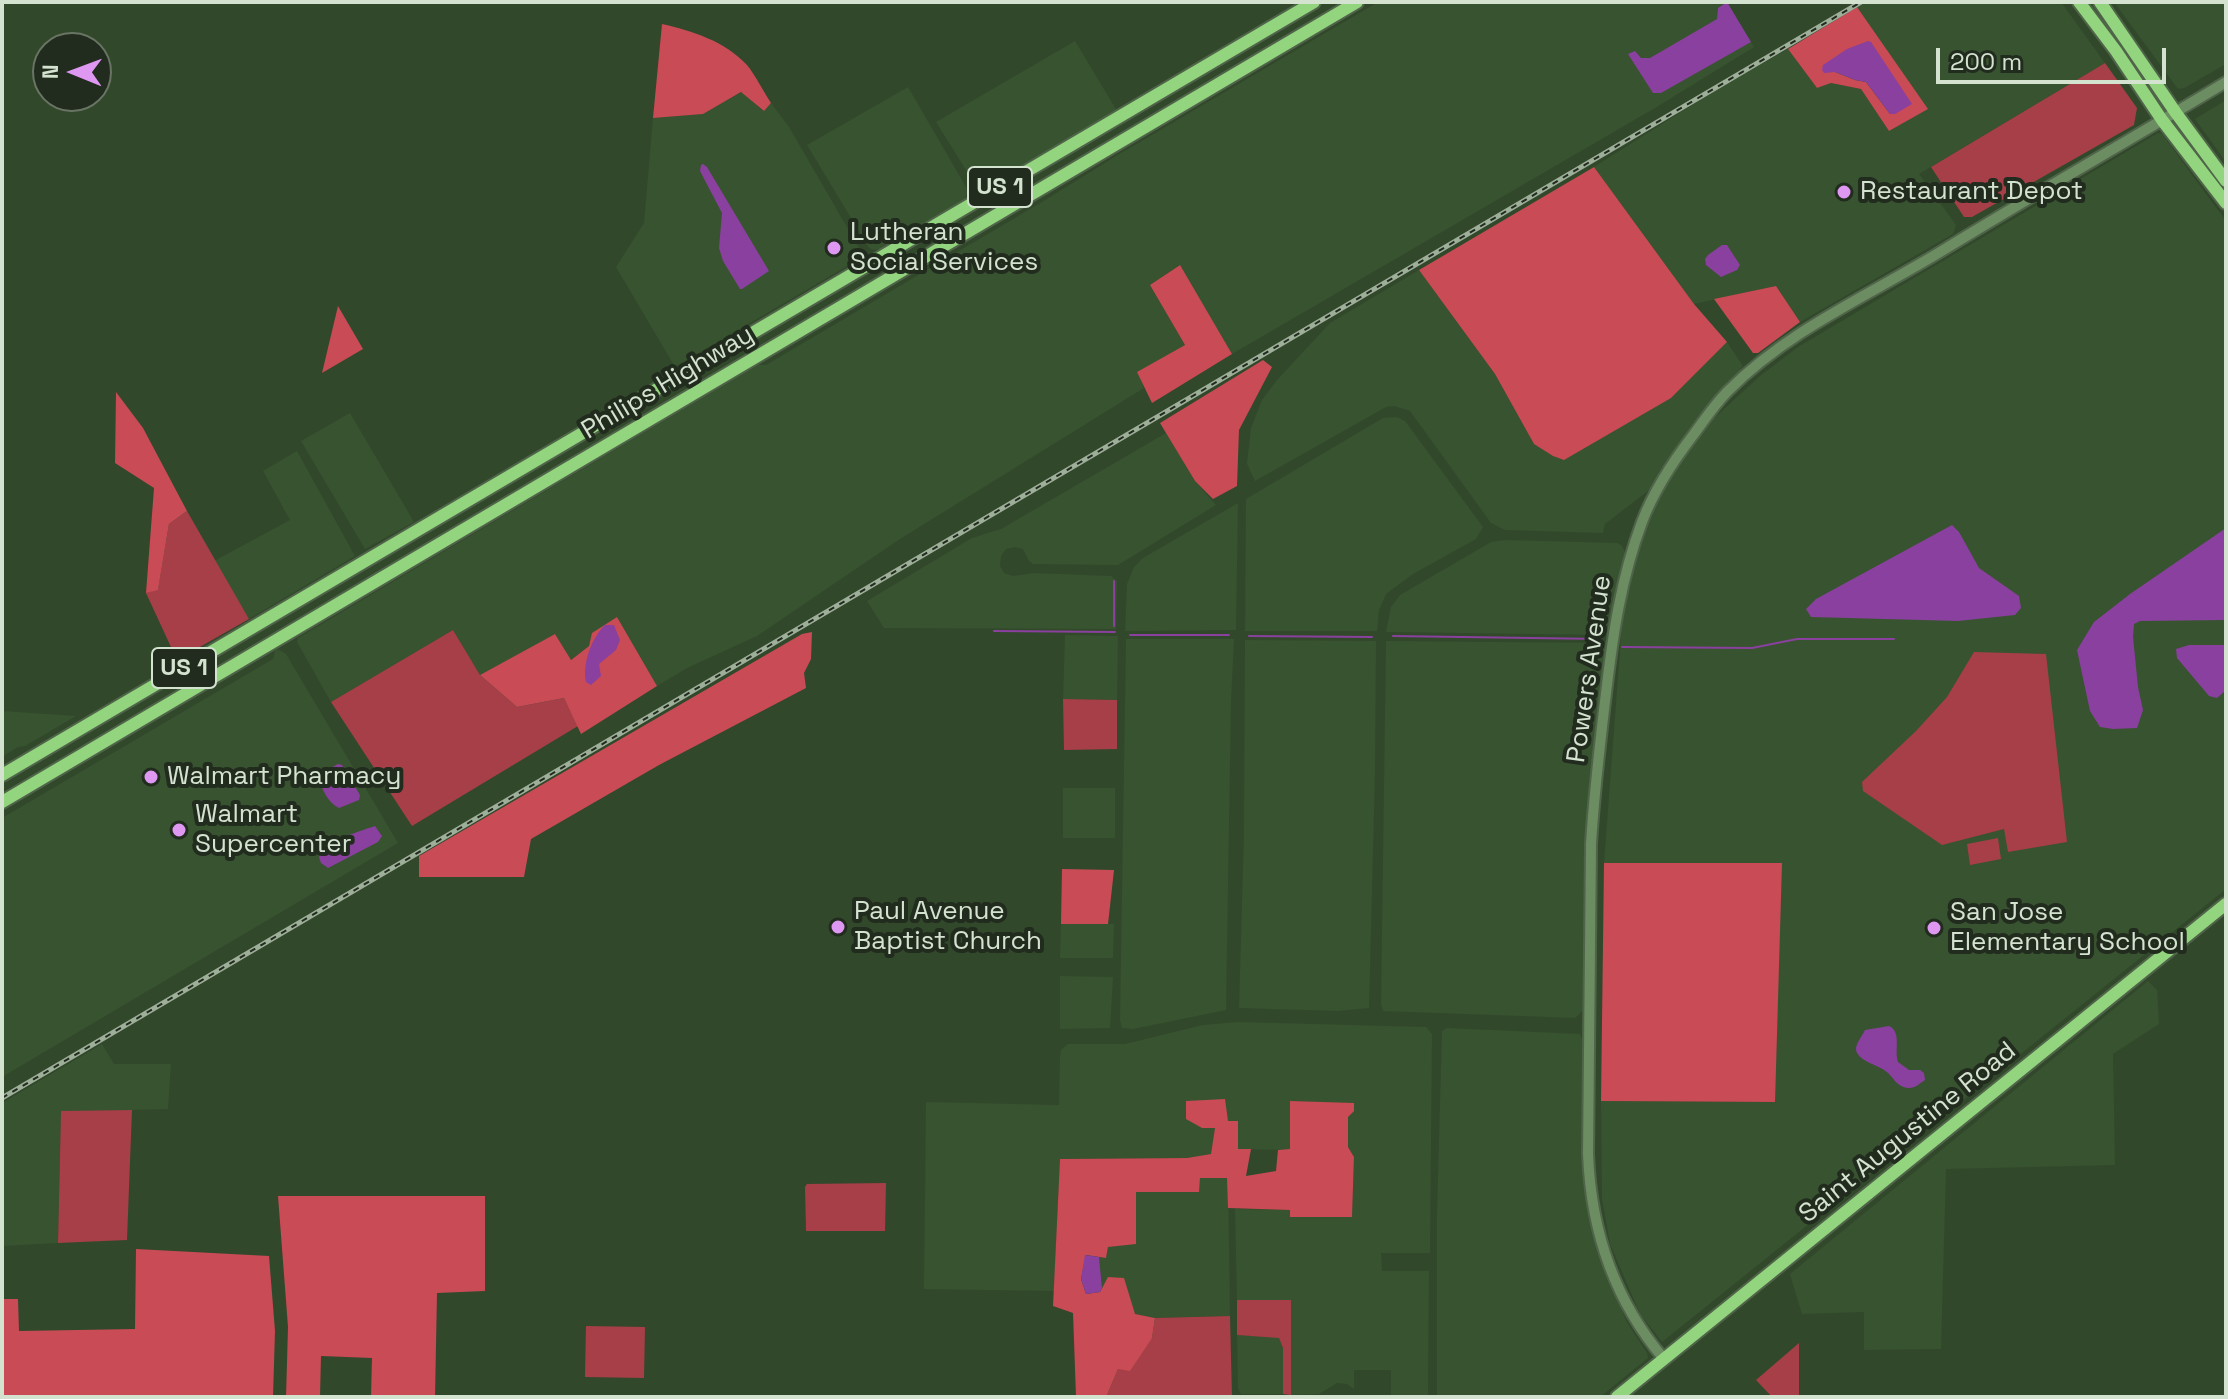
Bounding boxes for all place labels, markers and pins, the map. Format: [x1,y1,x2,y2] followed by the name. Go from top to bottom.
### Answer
[1860,176,2083,208] place label: Restaurant Depot
[1835,183,1853,201] marker: Restaurant Depot
[850,217,1038,278] place label: Lutheran Social Services
[825,239,843,257] marker: Lutheran Social Services
[167,761,401,793] place label: Walmart Pharmacy
[142,768,160,786] marker: Walmart Pharmacy
[195,799,352,860] place label: Walmart Supercenter
[170,821,188,839] marker: Walmart Supercenter
[854,896,1042,958] place label: Paul Avenue Baptist Church
[1950,897,2185,958] place label: San Jose Elementary School
[829,918,847,936] marker: Paul Avenue Baptist Church
[1925,919,1943,937] marker: San Jose Elementary School

